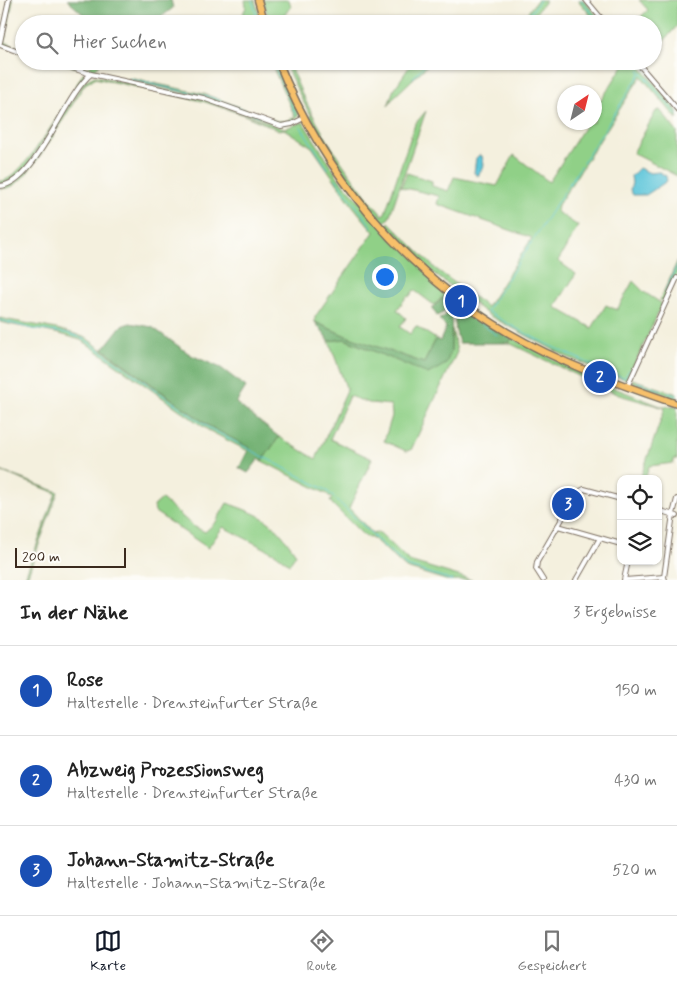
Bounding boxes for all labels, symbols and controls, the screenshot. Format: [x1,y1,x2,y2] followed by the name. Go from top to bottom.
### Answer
[15,15,662,70] search box
[33,29,61,57] icon: search
[73,30,167,55] text: Hier suchen
[557,85,602,130] north arrow
[372,264,398,290] your location
[445,282,477,320] pin: 1
[584,358,616,396] pin: 2
[617,475,662,565] map controls
[617,475,662,520] button: locate
[552,485,584,523] pin: 3
[617,520,662,565] button: layers
[15,545,126,568] scale bar
[22,548,60,566] text: 200 m
[20,599,128,627] text: In der Nähe
[573,602,657,623] text: 3 Ergebnisse
[67,668,103,693] text: Rose
[32,680,40,701] text: 1
[615,680,657,701] text: 150 m
[67,693,318,714] text: Haltestelle · Drensteinfurter Straße
[67,758,264,783] text: Abzweig Prozessionsweg
[32,770,40,791] text: 2
[614,770,657,791] text: 430 m
[67,783,318,804] text: Haltestelle · Drensteinfurter Straße
[67,848,274,873] text: Johann-Stamitz-Straße
[32,860,40,881] text: 3
[612,860,657,881] text: 520 m
[67,873,326,894] text: Haltestelle · Johann-Stamitz-Straße
[90,927,126,975] tab: Karte
[306,927,337,975] tab: Route
[517,927,587,975] tab: Gespeichert

